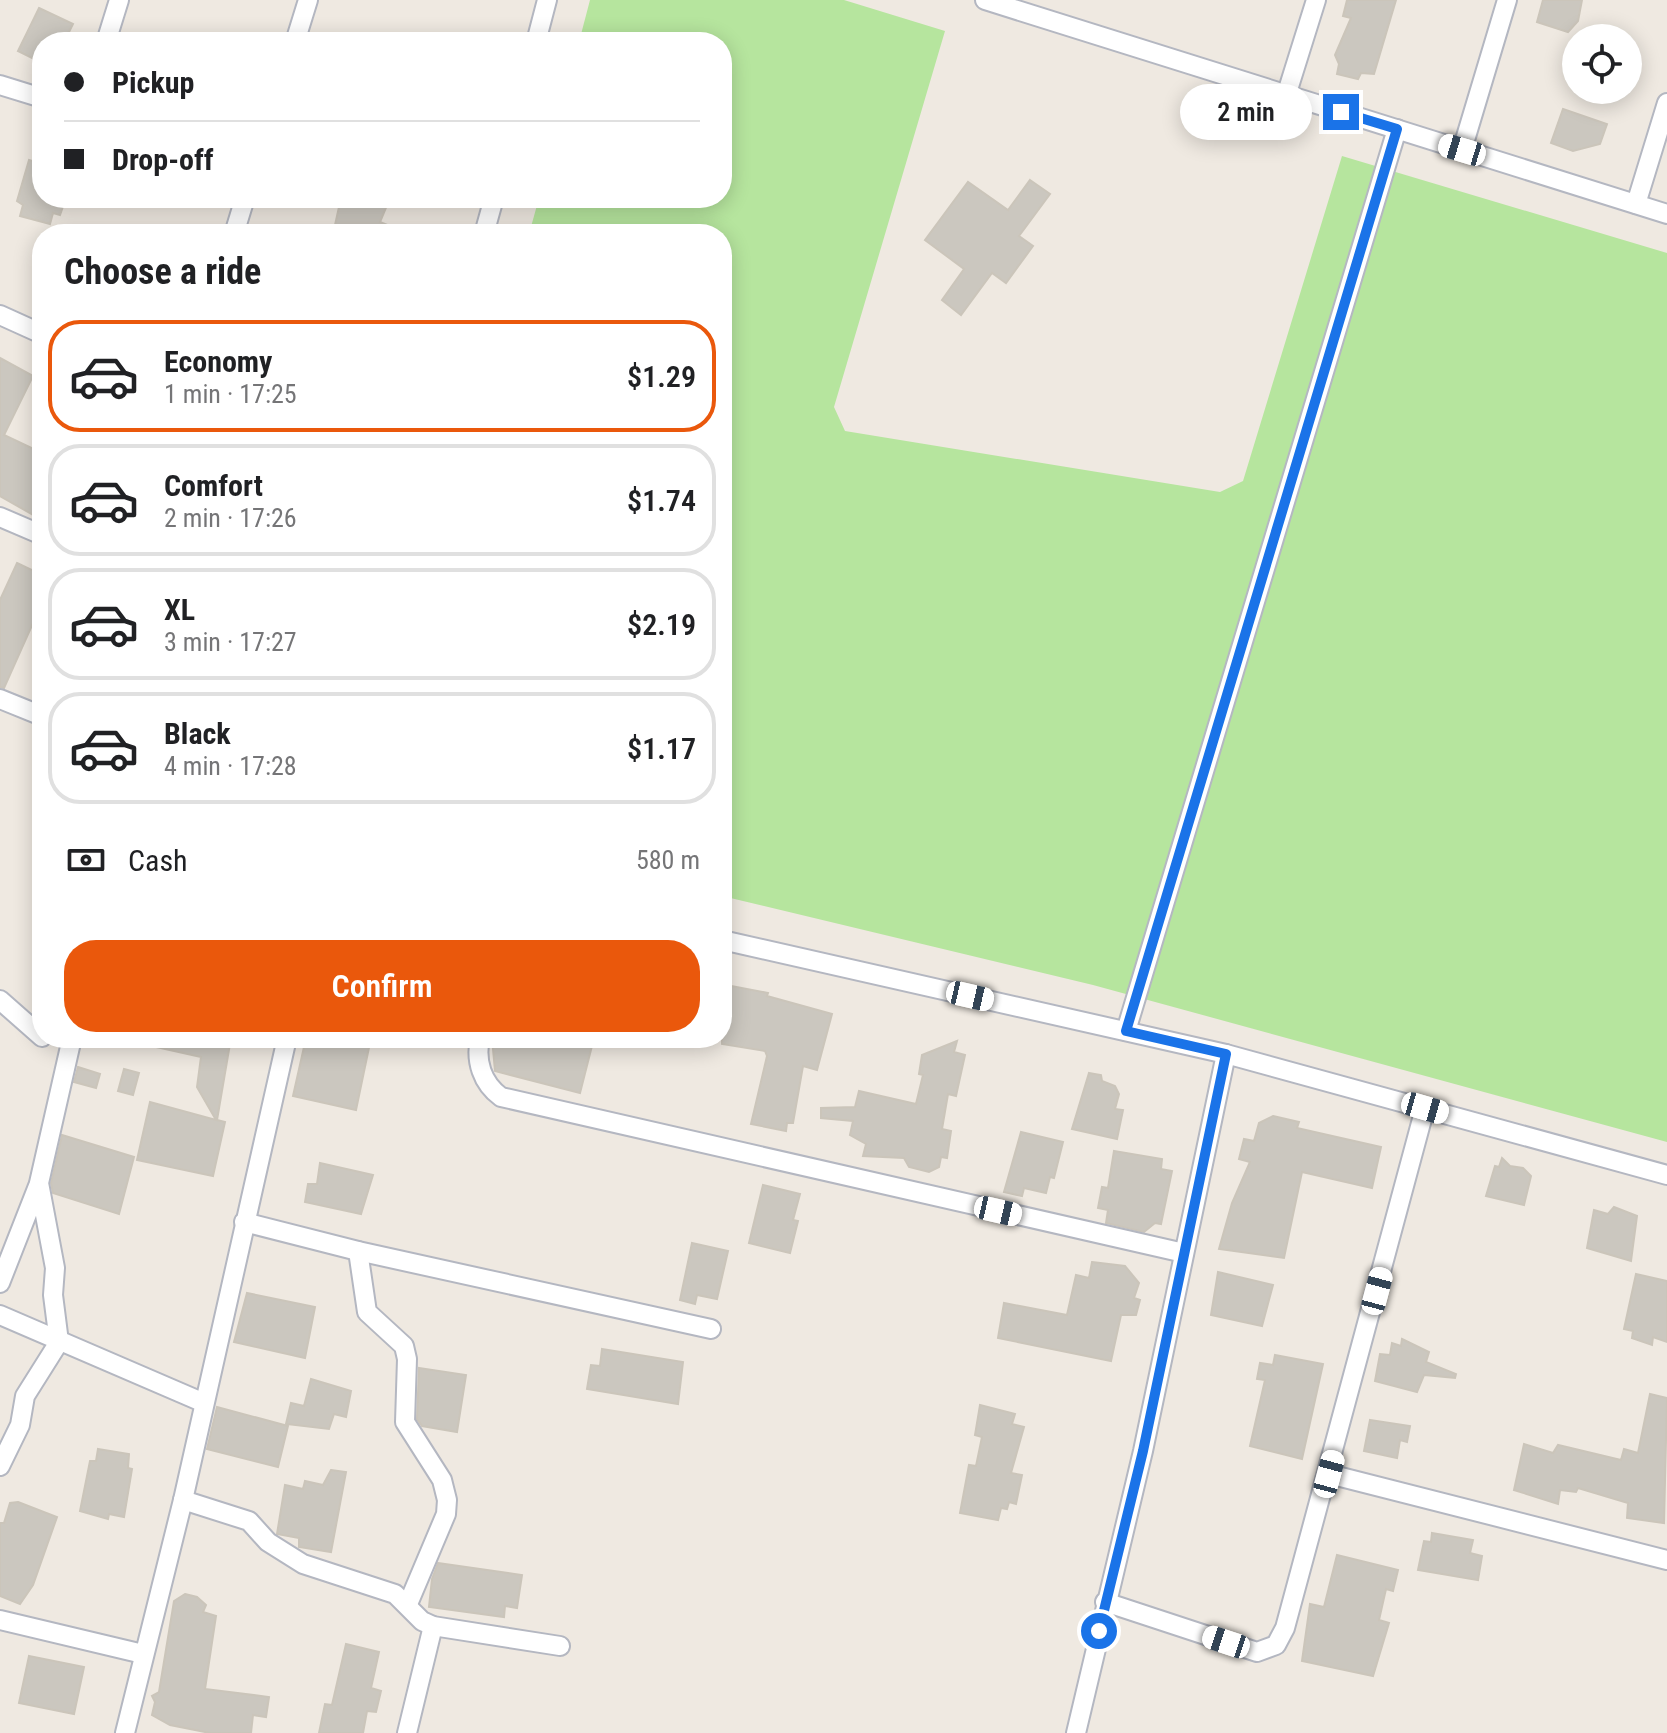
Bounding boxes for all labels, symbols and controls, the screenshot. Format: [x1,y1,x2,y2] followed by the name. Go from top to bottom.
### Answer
[1562,24,1642,104] map controls
[1562,24,1642,104] button: locate
[112,65,194,100] text: Pickup
[1181,84,1313,140] callout: 2 min
[1323,94,1359,130] route end
[1217,97,1275,127] text: 2 min
[1436,132,1488,168] car
[112,142,214,177] text: Drop-off
[64,251,261,293] text: Choose a ride
[68,340,140,412] icon: car
[164,344,272,379] text: Economy
[627,359,696,394] text: $1.29
[164,379,297,409] text: 1 min · 17:25
[68,464,140,536] icon: car
[164,468,263,503] text: Comfort
[627,483,696,518] text: $1.74
[164,503,297,533] text: 2 min · 17:26
[68,588,140,660] icon: car
[164,592,195,627] text: XL
[627,607,696,642] text: $2.19
[164,627,297,657] text: 3 min · 17:27
[68,712,140,784] icon: car
[164,716,231,751] text: Black
[627,731,696,766] text: $1.17
[164,751,297,781] text: 4 min · 17:28
[64,838,108,882] icon: cash
[128,843,188,878] text: Cash
[636,845,700,875] text: 580 m
[64,940,700,1032] button: Confirm
[944,979,996,1013] car
[1399,1090,1451,1126] car
[972,1194,1024,1228] car
[1359,1265,1395,1317] car
[1311,1448,1347,1500] car
[1081,1613,1117,1649] route start
[1199,1623,1253,1661] car

